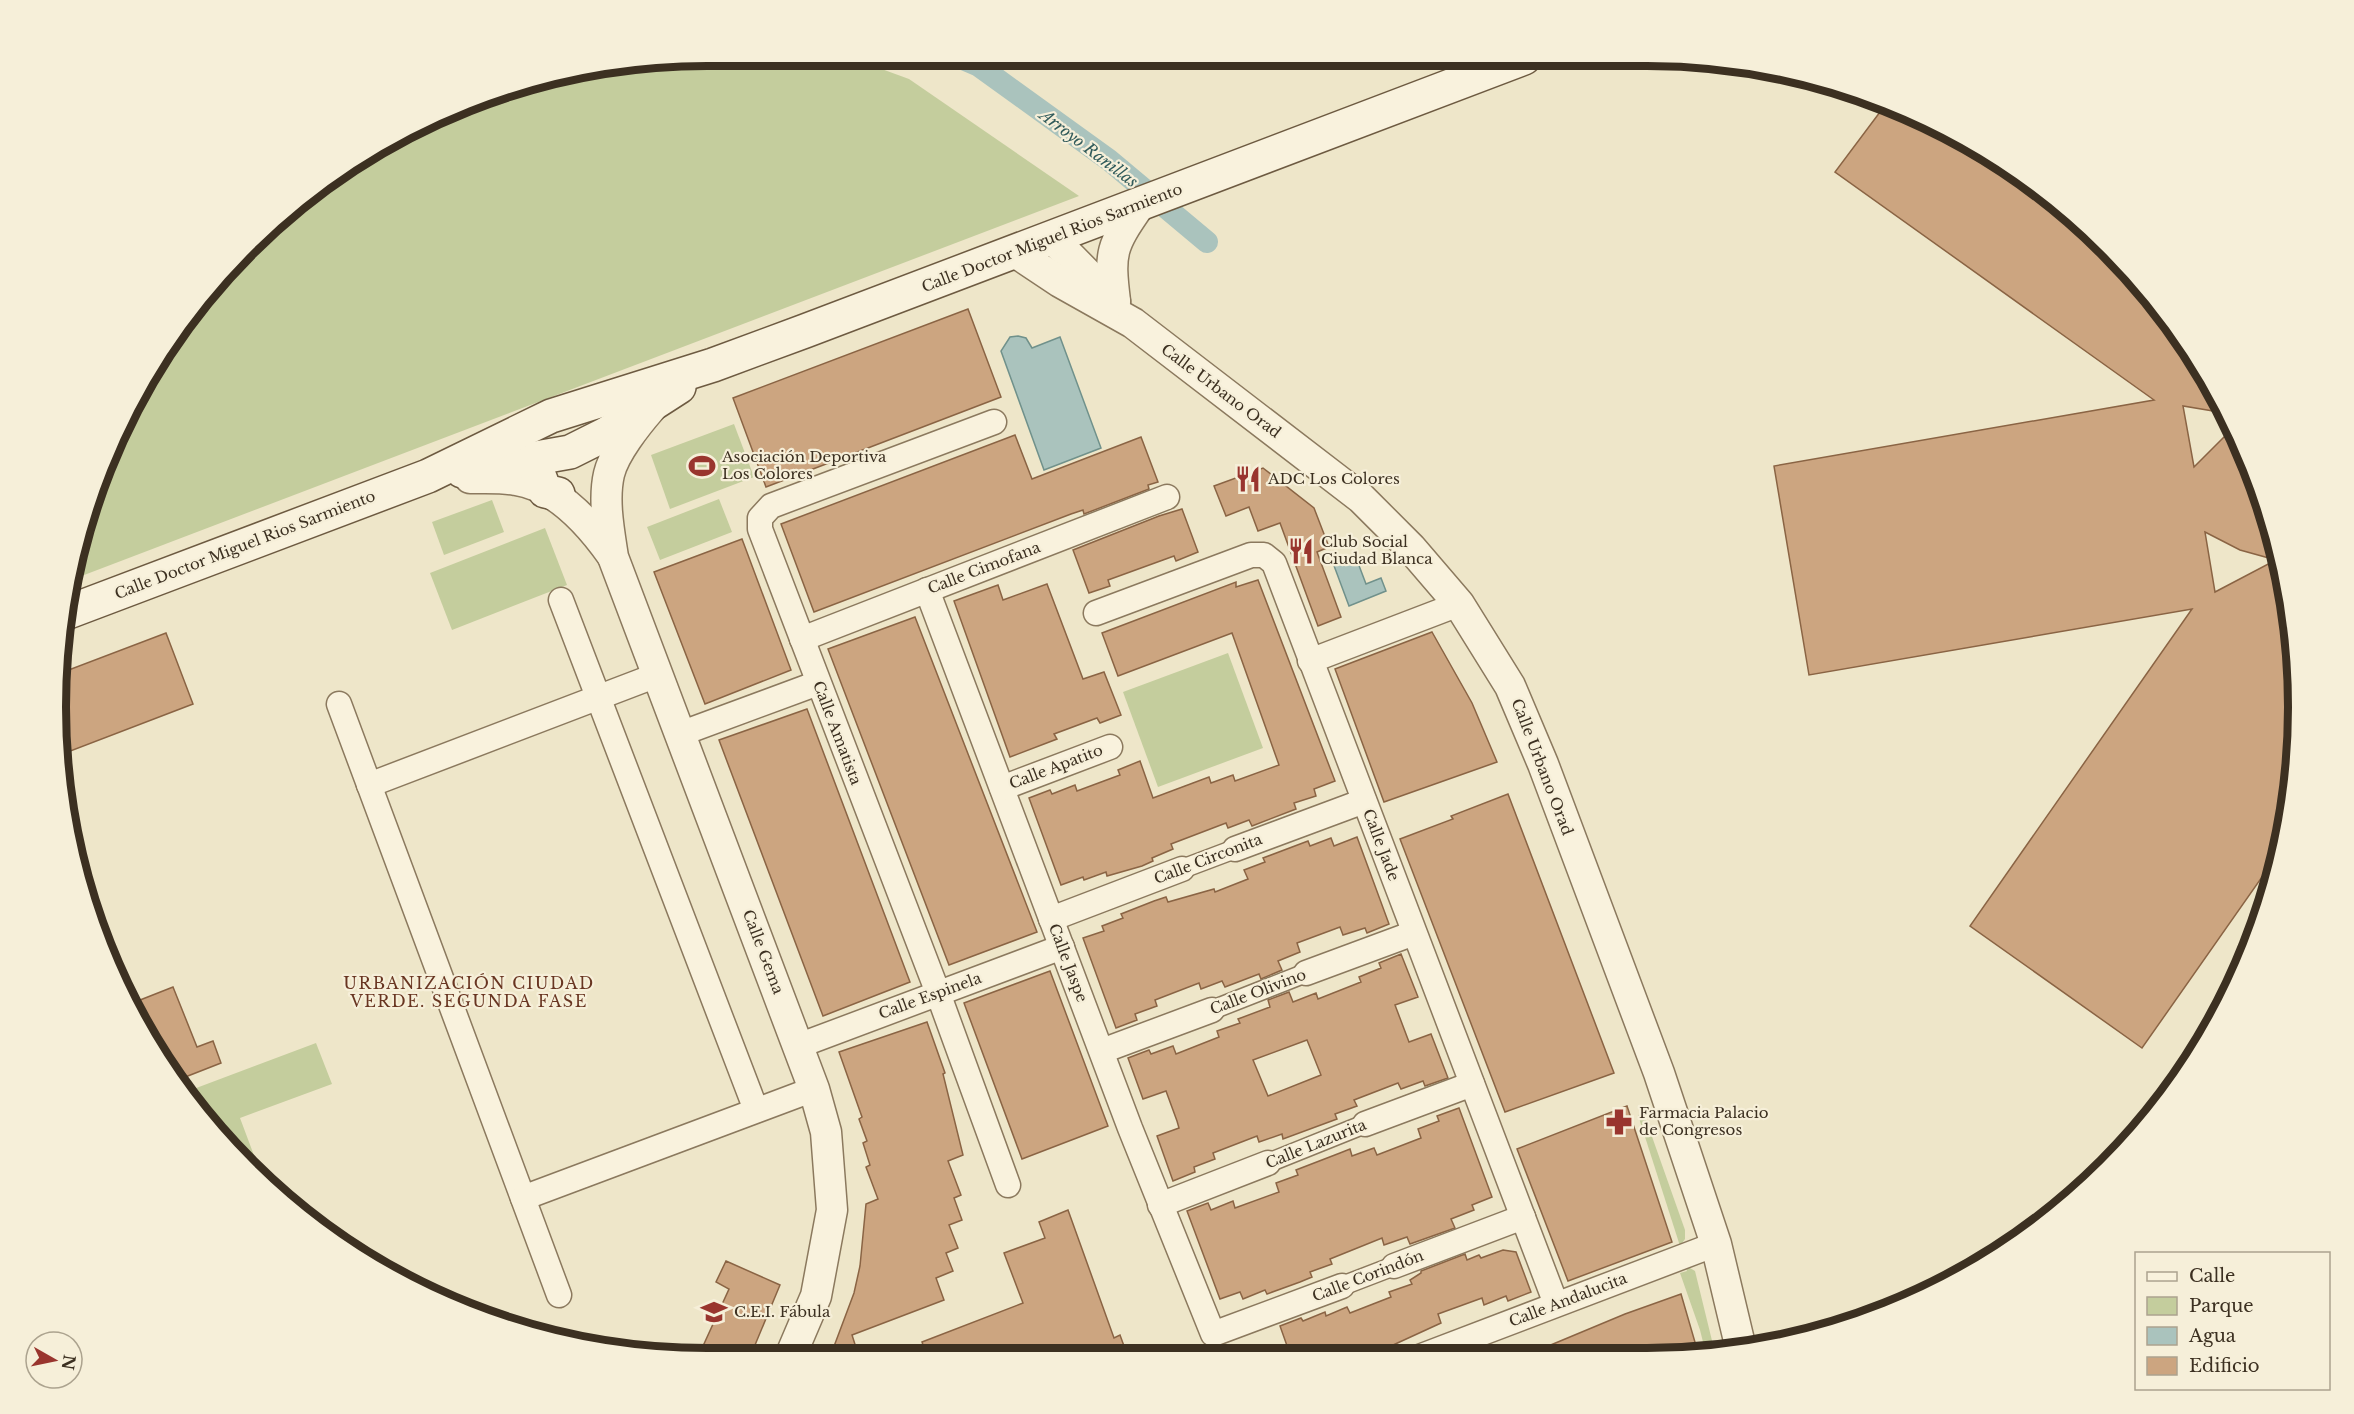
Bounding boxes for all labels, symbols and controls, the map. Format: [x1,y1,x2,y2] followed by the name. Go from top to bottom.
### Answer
[1034,103,1142,191] water label: Arroyo Ranillas
[919,179,1185,296] street label: Calle Doctor Miguel Rios Sarmiento
[1158,339,1285,442] street label: Calle Urbano Orad
[721,447,887,483] place label: Asociación Deportiva Los Colores
[687,451,717,481] sports icon: Asociación Deportiva Los Colores
[1233,464,1263,494] restaurant icon: ADC Los Colores
[1267,469,1400,488] place label: ADC Los Colores
[112,486,378,603] street label: Calle Doctor Miguel Rios Sarmiento
[1321,532,1433,568] place label: Club Social Ciudad Blanca
[1286,536,1316,566] restaurant icon: Club Social Ciudad Blanca
[925,537,1043,598] street label: Calle Cimofana
[809,678,866,788] street label: Calle Amatista
[1508,696,1577,838] street label: Calle Urbano Orad
[1006,740,1105,793] street label: Calle Apatito
[1359,806,1404,883] street label: Calle Jade
[1151,829,1265,888] street label: Calle Circonita
[739,907,789,997] street label: Calle Gema
[1045,921,1092,1005] street label: Calle Jaspe
[1207,964,1309,1019] street label: Calle Olivino
[876,968,985,1023] street label: Calle Espinela
[343,973,595,1011] district label: URBANIZACIÓN CIUDAD VERDE. SEGUNDA FASE
[1639,1103,1769,1139] place label: Farmacia Palacio de Congresos
[1604,1107,1634,1137] pharmacy icon: Farmacia Palacio de Congresos
[1263,1114,1370,1172] street label: Calle Lazurita
[1309,1246,1426,1305] street label: Calle Corindón
[2135,1252,2330,1390] legend
[2189,1265,2235,1287] text: Calle
[1506,1268,1630,1331] street label: Calle Andalucita
[2189,1295,2254,1317] text: Parque
[699,1297,729,1327] school or university icon: C.E.I. Fábula
[734,1302,831,1321] place label: C.E.I. Fábula
[2188,1325,2236,1347] text: Agua
[24,1330,84,1390] north arrow
[58,1353,80,1371] text: N
[2189,1355,2260,1377] text: Edificio

